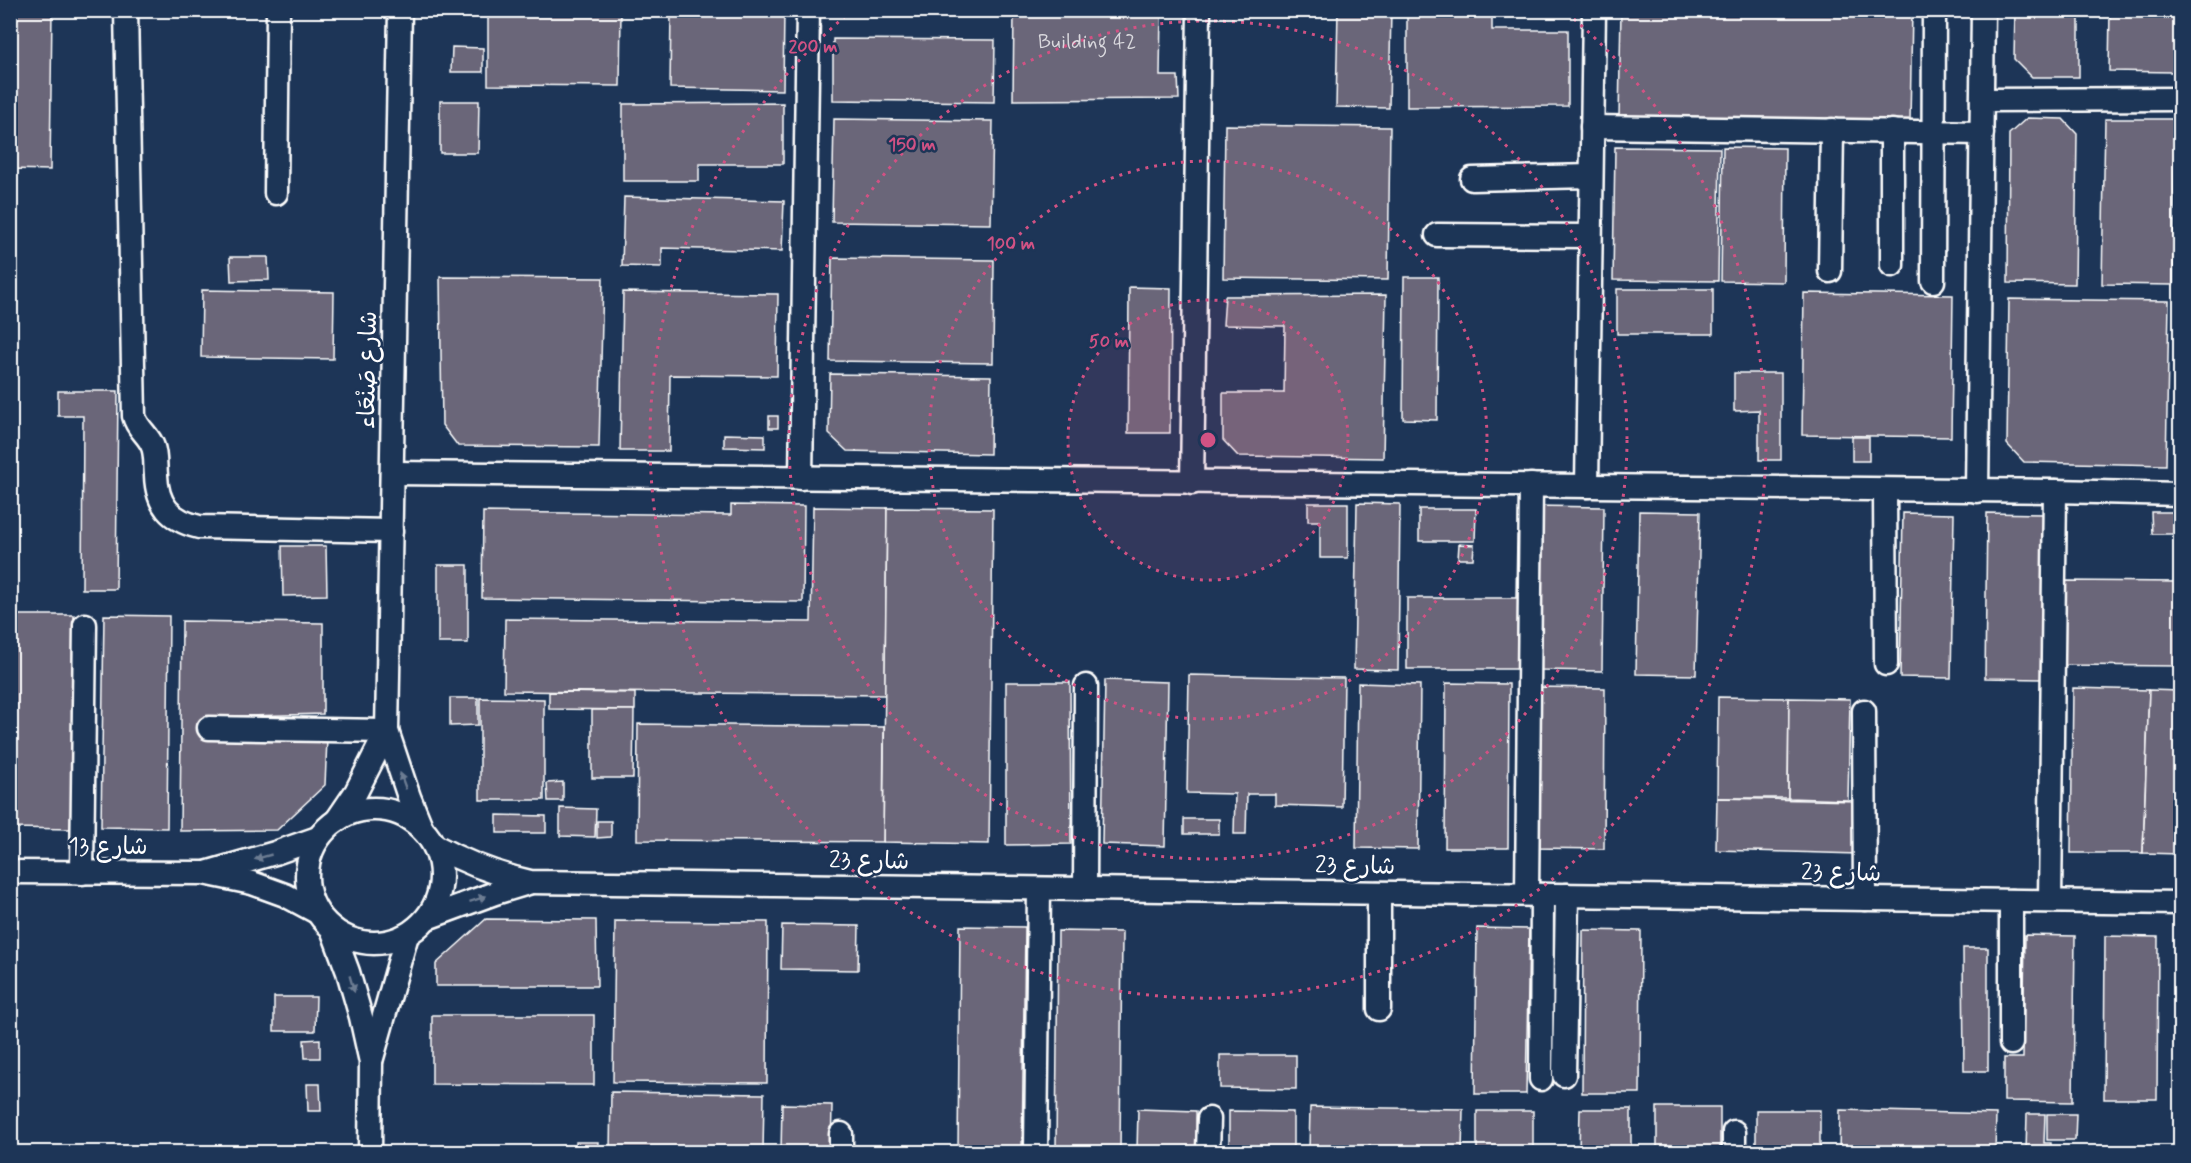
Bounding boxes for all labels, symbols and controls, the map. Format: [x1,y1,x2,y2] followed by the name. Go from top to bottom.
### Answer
[1038,28,1136,58] house number: Building 42
[788,35,838,59] text: 200 m
[888,133,936,157] text: 150 m
[987,232,1035,256] text: 100 m
[352,311,385,429] street label: شارع صَنْعَاء
[1089,330,1129,354] text: 50 m
[1198,430,1218,450] centre of rings
[398,771,408,789] one-way arrow
[68,832,148,863] street label: شارع 13
[829,845,909,878] street label: شارع 23
[1315,850,1395,883] street label: شارع 23
[254,852,272,862] one-way arrow
[1801,857,1881,890] street label: شارع 23
[469,893,487,903] one-way arrow
[347,975,357,993] one-way arrow

